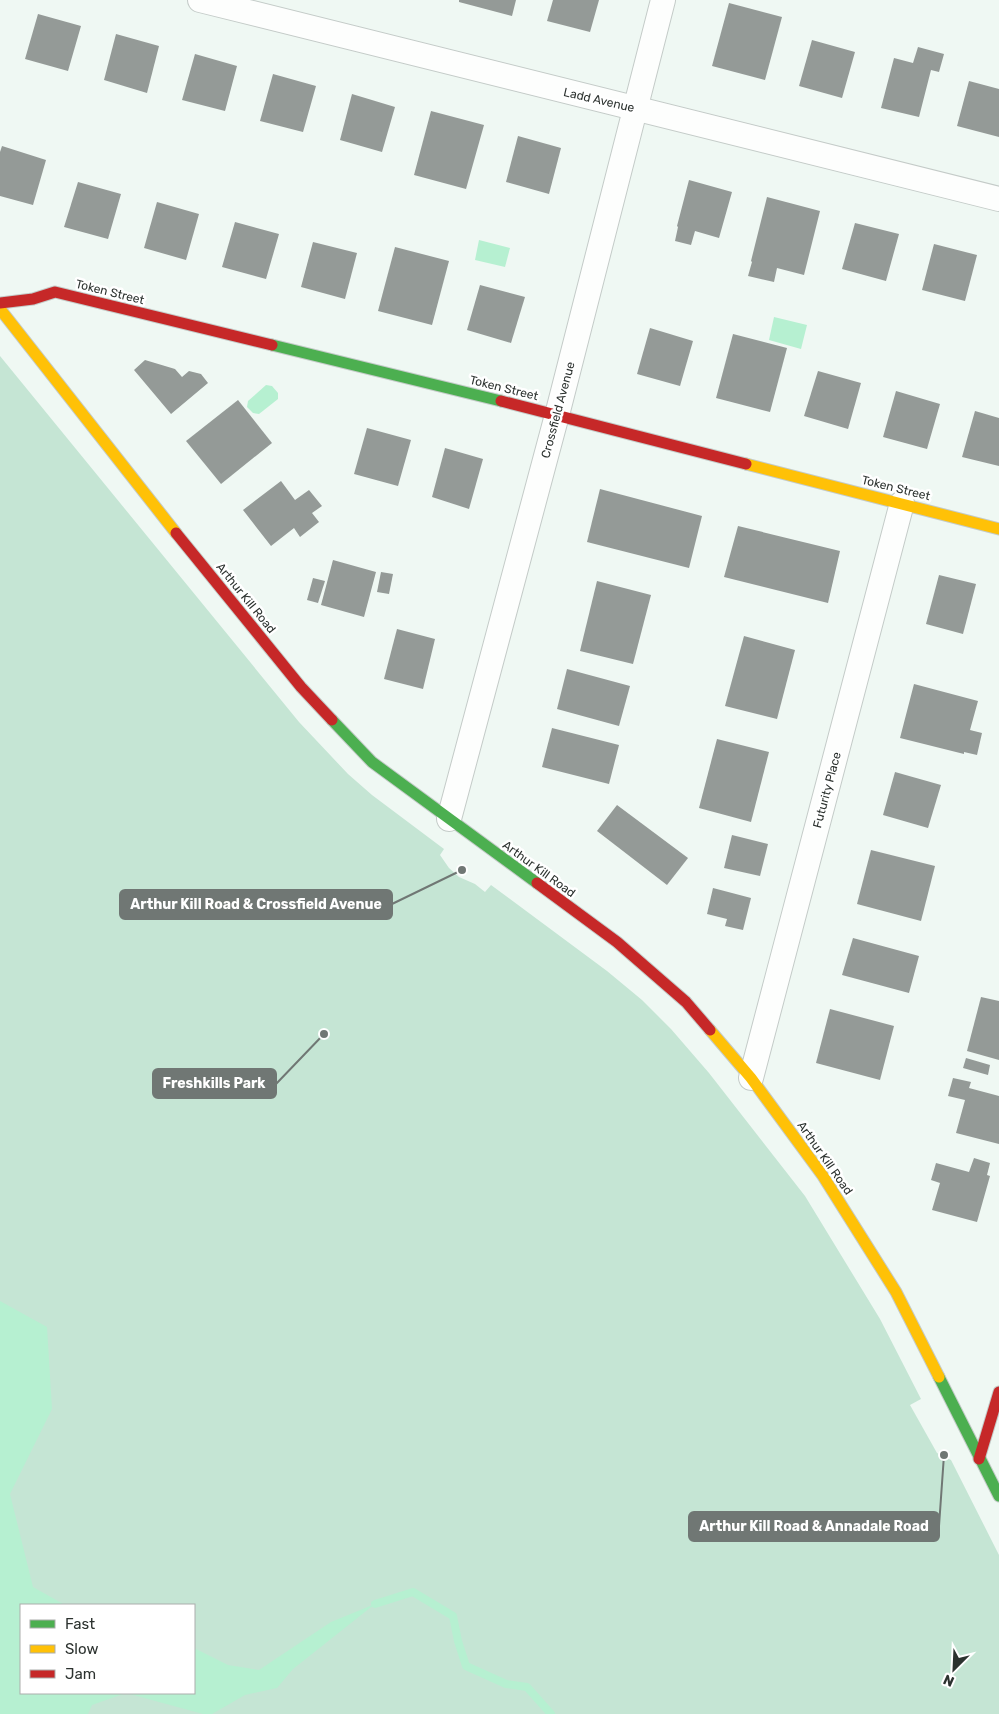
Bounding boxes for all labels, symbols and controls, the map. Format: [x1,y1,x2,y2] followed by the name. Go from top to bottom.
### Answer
[562,85,636,115] street label: Ladd Avenue
[74,277,146,307] street label: Token Street
[538,360,578,460] street label: Crossfield Avenue
[468,373,540,403] street label: Token Street
[860,473,932,503] street label: Token Street
[213,560,279,636] street label: Arthur Kill Road
[810,750,844,829] street label: Futurity Place
[500,838,578,900] street label: Arthur Kill Road
[120,890,392,919] callout: Arthur Kill Road & Crossfield Avenue
[130,896,382,913] text: Arthur Kill Road & Crossfield Avenue
[153,1069,276,1098] callout: Freshkills Park
[162,1075,266,1092] text: Freshkills Park
[794,1119,856,1197] street label: Arthur Kill Road
[689,1512,939,1541] callout: Arthur Kill Road & Annadale Road
[699,1518,929,1535] text: Arthur Kill Road & Annadale Road
[20,1604,195,1694] legend
[65,1615,95,1633] text: Fast
[65,1640,98,1658] text: Slow
[929,1644,979,1694] north arrow
[65,1665,96,1683] text: Jam
[941,1671,957,1690] text: N

